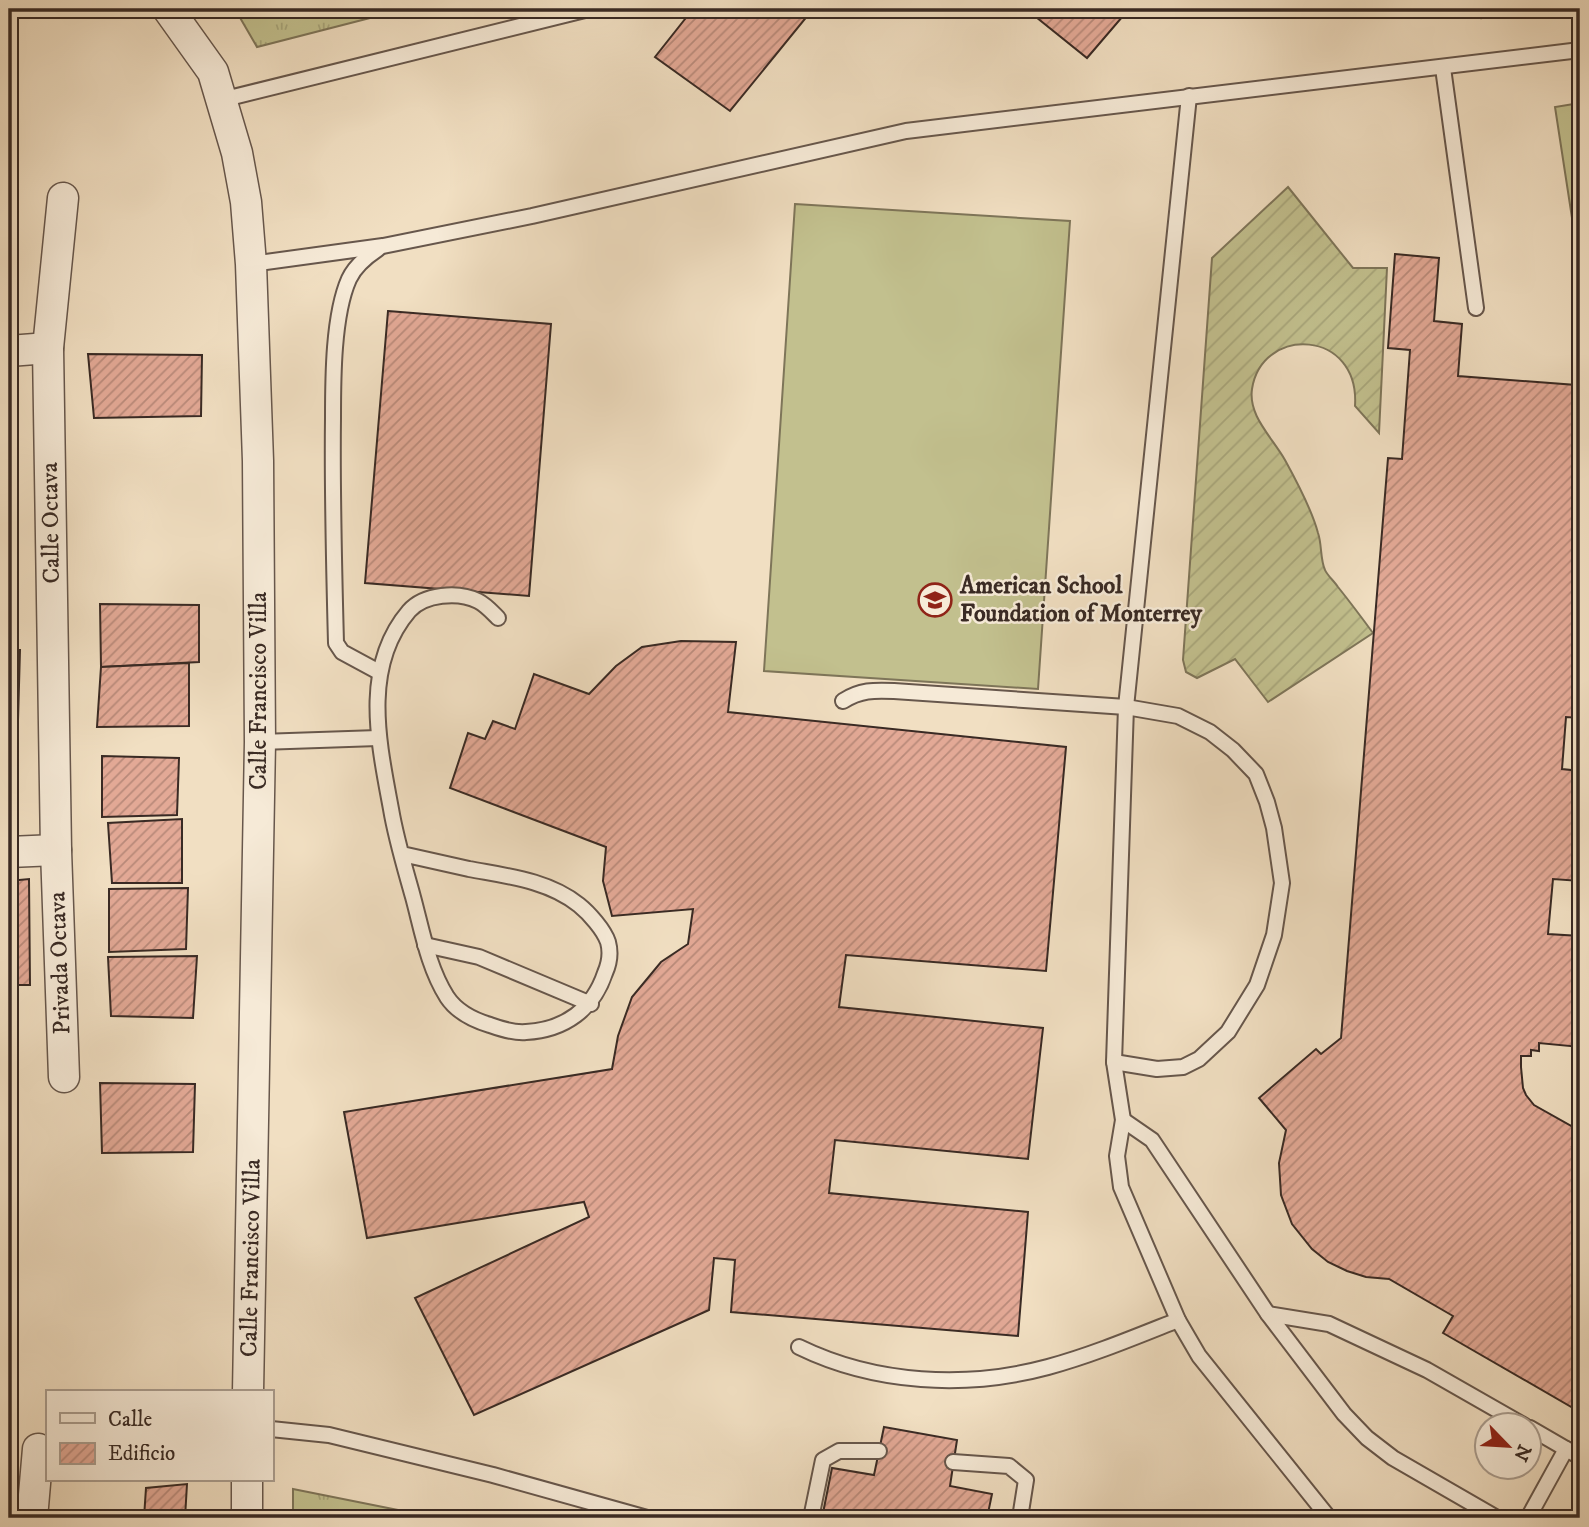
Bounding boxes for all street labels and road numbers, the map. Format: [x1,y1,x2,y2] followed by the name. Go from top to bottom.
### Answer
[35,461,67,584] street label: Calle Octava
[244,591,274,790] street label: Calle Francisco Villa
[42,890,77,1035] street label: Privada Octava
[234,1158,268,1357] street label: Calle Francisco Villa

